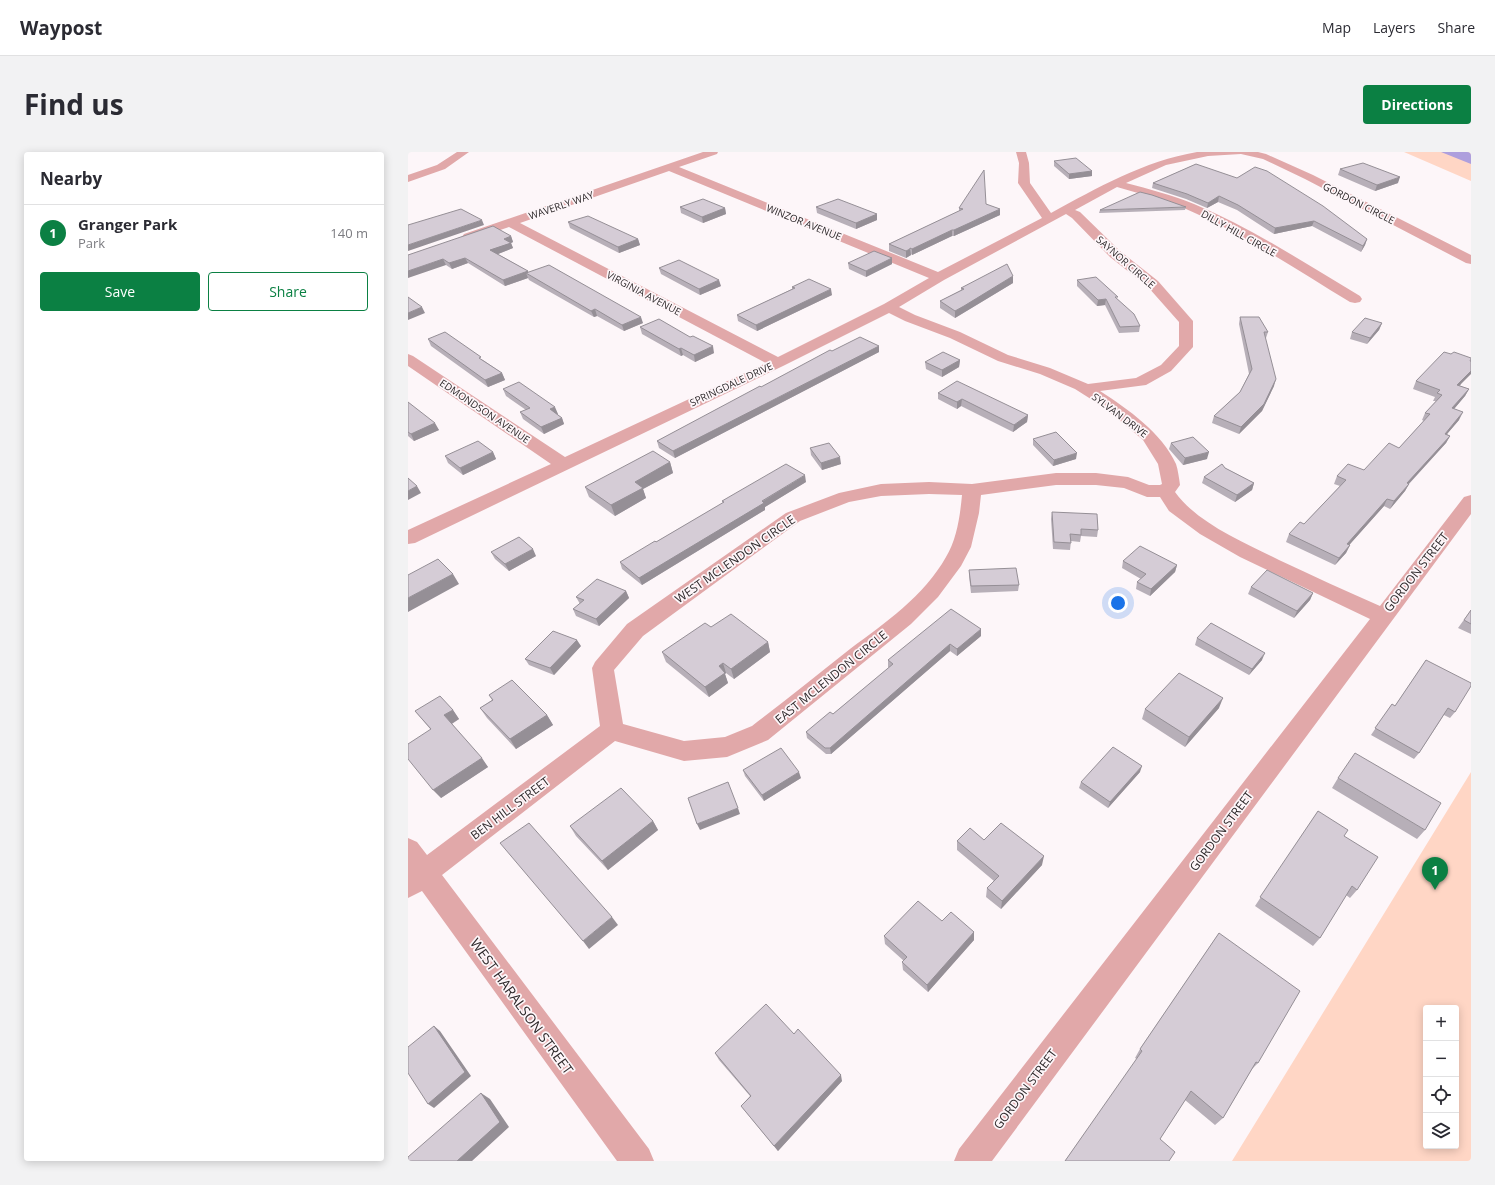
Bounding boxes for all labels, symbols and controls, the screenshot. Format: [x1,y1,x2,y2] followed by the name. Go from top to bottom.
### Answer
[20,15,102,41] text: Waypost
[1322,18,1351,37] text: Map
[1373,18,1415,37] text: Layers
[1437,18,1475,37] text: Share
[24,85,124,123] text: Find us
[1363,85,1471,124] button: Directions
[40,167,102,190] text: Nearby
[1321,179,1397,227] street label: GORDON CIRCLE
[527,187,596,223] street label: WAVERLY WAY
[764,201,844,243] street label: WINZOR AVENUE
[1199,206,1279,260] street label: DILLY HILL CIRCLE
[78,214,177,234] text: Granger Park
[49,224,57,242] text: 1
[330,224,368,242] text: 140 m
[1094,232,1158,292] street label: SAYNOR CIRCLE
[78,234,105,252] text: Park
[604,267,684,319] street label: VIRGINIA AVENUE
[40,272,200,311] button: Save
[208,272,368,311] button: Share
[687,359,775,409] street label: SPRINGDALE DRIVE
[437,376,533,446] street label: EDMONDSON AVENUE
[1089,389,1151,441] street label: SYLVAN DRIVE
[671,511,799,607] street label: WEST MCLENDON CIRCLE
[1380,529,1453,615] street label: GORDON STREET
[1108,593,1128,613] your location
[771,626,891,728] street label: EAST MCLENDON CIRCLE
[467,772,553,843] street label: BEN HILL STREET
[1185,787,1257,875] street label: GORDON STREET
[1422,857,1448,890] pin: 1
[466,934,578,1078] street label: WEST HARALSON STREET
[1423,1005,1459,1149] map controls
[1423,1005,1459,1041] button: +
[1423,1041,1459,1077] button: −
[989,1045,1061,1133] street label: GORDON STREET
[1423,1077,1459,1113] button: locate
[1423,1113,1459,1149] button: layers

